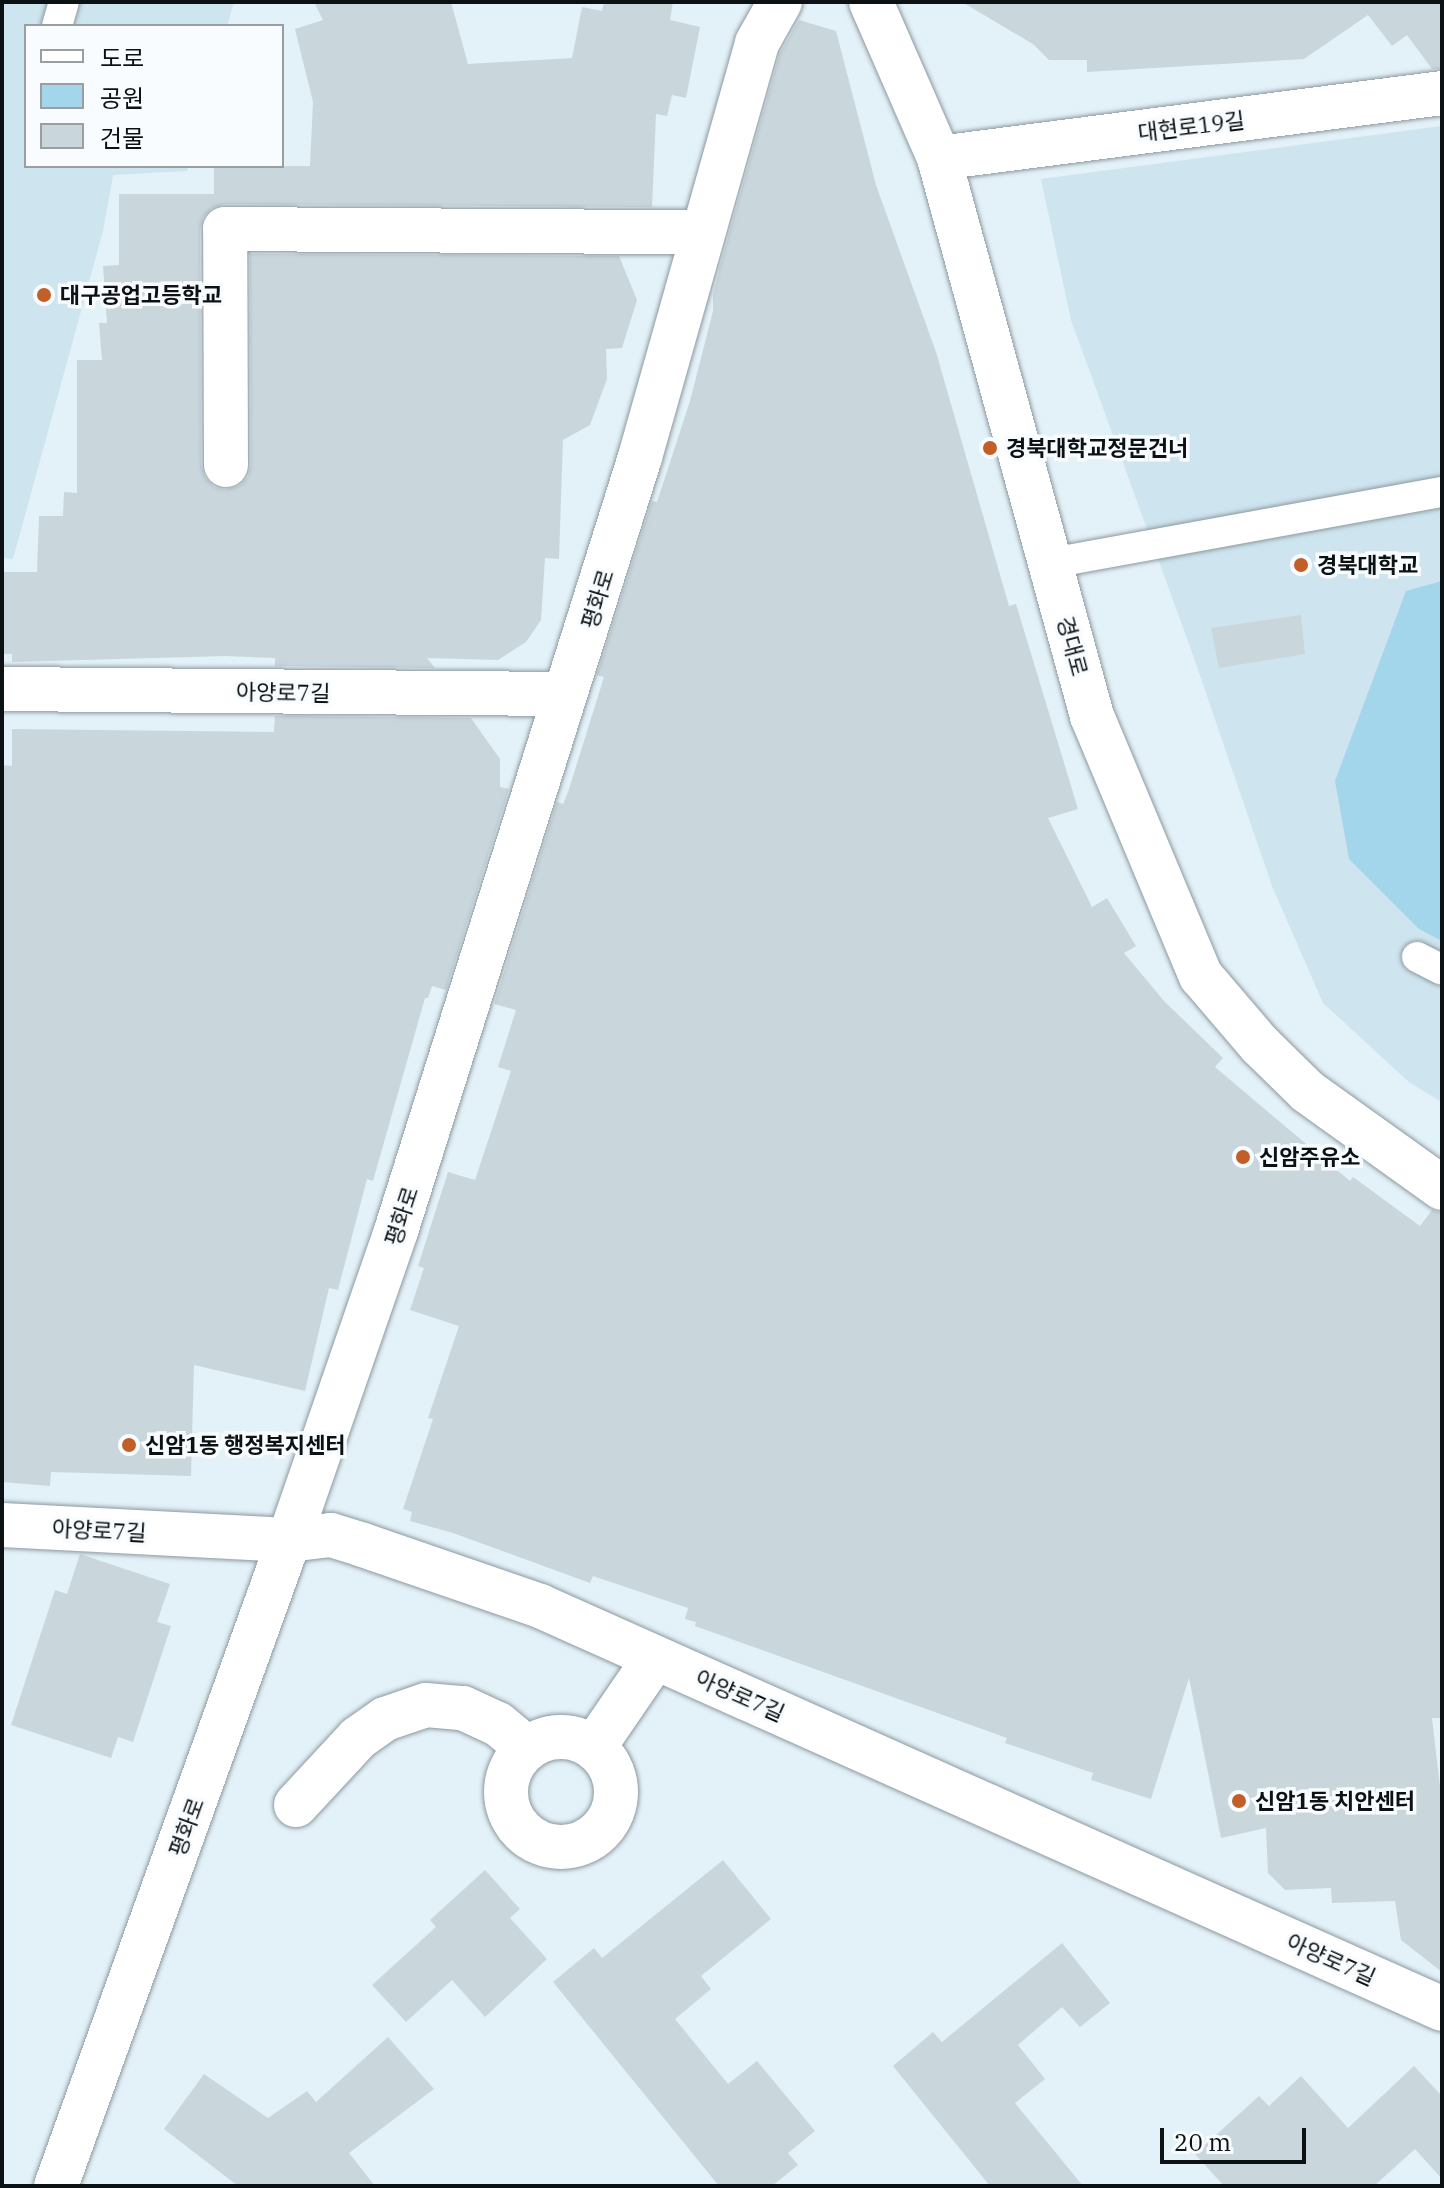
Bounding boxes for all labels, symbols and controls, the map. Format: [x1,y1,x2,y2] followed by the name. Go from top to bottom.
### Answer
[24,24,284,168] legend
[100,42,144,74] text: 도로
[100,82,144,114] text: 공원
[1136,106,1246,146] street label: 대현로19길
[100,122,144,154] text: 건물
[60,282,222,308] place label: 대구공업고등학교
[35,286,53,304] marker: 대구공업고등학교
[1006,435,1188,461] place label: 경북대학교정문건너
[981,439,999,457] marker: 경북대학교정문건너
[1317,552,1418,578] place label: 경북대학교
[1292,556,1310,574] marker: 경북대학교
[576,566,618,632] street label: 평화로
[1052,613,1094,679] street label: 경대로
[236,678,330,706] street label: 아양로7길
[1259,1144,1360,1170] place label: 신암주유소
[1234,1148,1252,1166] marker: 신암주유소
[379,1183,423,1249] street label: 평화로
[145,1432,345,1458] place label: 신암1동 행정복지센터
[120,1436,138,1454] marker: 신암1동 행정복지센터
[51,1514,147,1546] street label: 아양로7길
[692,1664,788,1726] street label: 아양로7길
[1255,1788,1415,1814] place label: 신암1동 치안센터
[1230,1792,1248,1810] marker: 신암1동 치안센터
[163,1794,209,1860] street label: 평화로
[1283,1928,1379,1990] street label: 아양로7길
[1164,2112,1310,2162] scale bar
[1174,2126,1231,2158] text: 20 m

